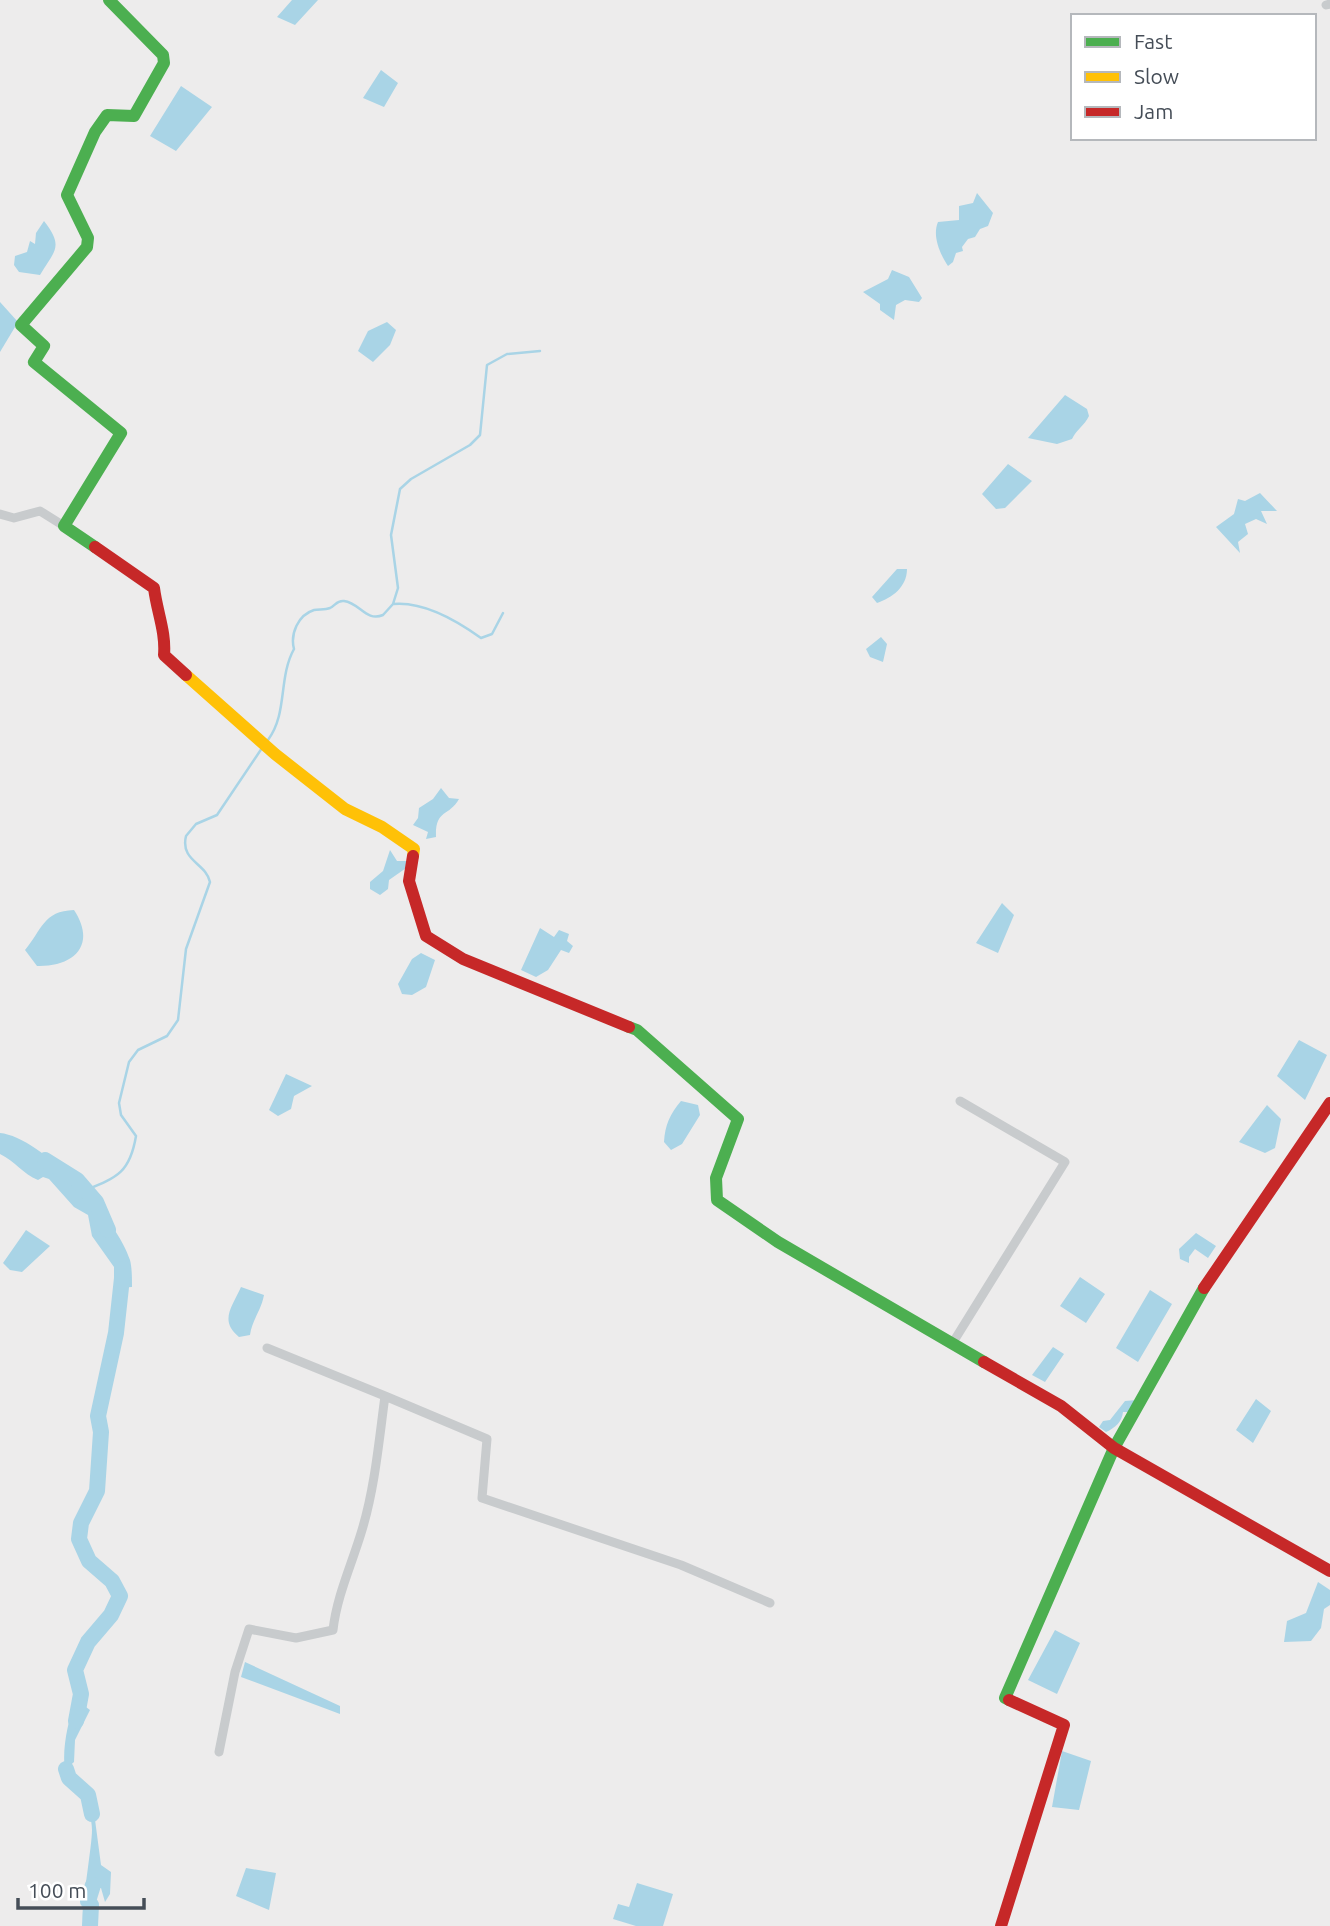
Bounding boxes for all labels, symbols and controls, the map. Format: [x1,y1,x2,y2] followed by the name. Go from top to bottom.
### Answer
[1071,14,1316,140] legend
[1134,29,1172,53] text: Fast
[1134,64,1179,88] text: Slow
[1134,99,1173,123] text: Jam
[18,1867,144,1911] scale bar
[28,1878,86,1902] text: 100 m

